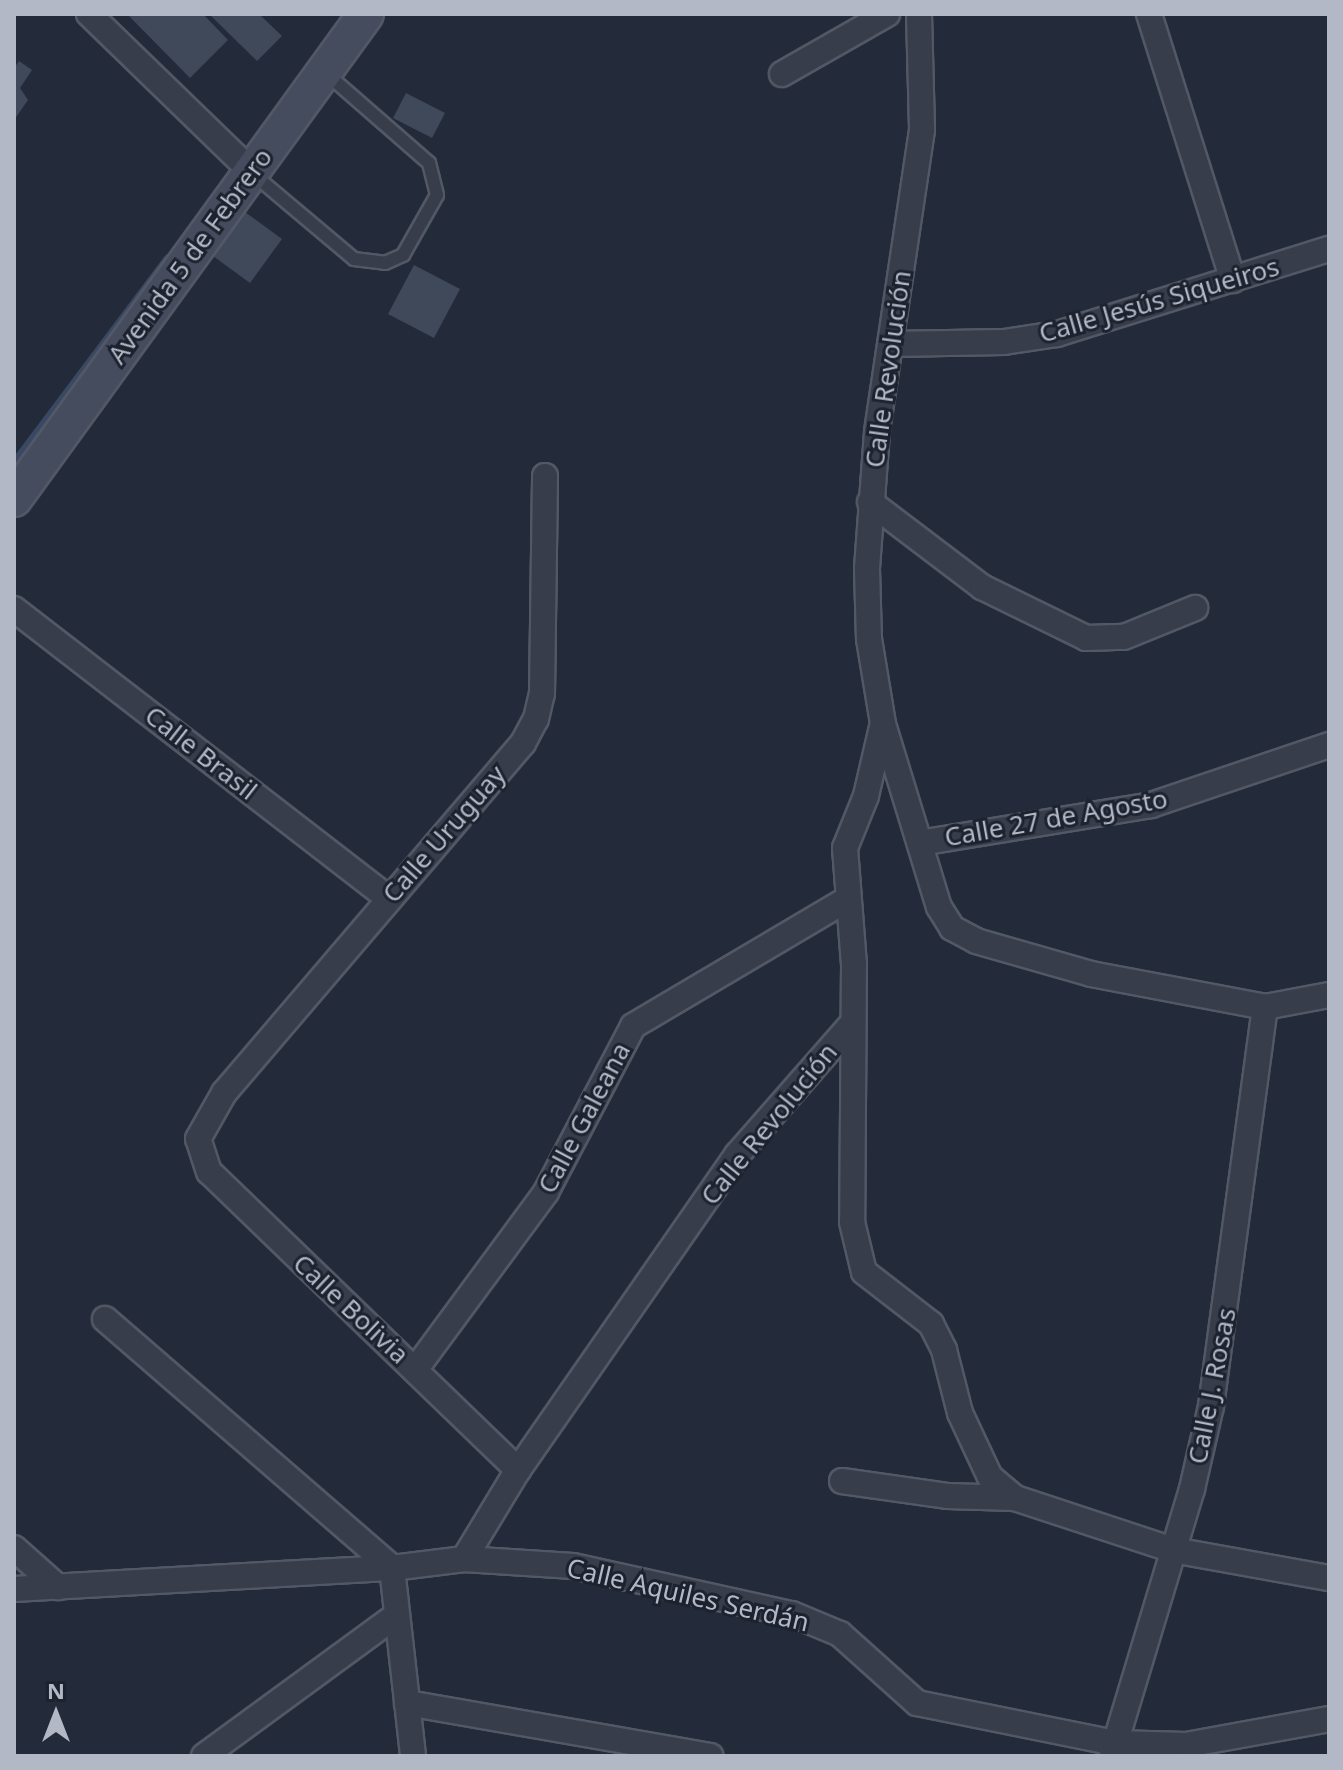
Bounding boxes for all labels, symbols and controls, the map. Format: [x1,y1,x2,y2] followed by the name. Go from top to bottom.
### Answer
[101,142,279,370] street label: Avenida 5 de Febrero
[1035,251,1283,349] street label: Calle Jesús Siqueiros
[859,268,917,470] street label: Calle Revolución
[139,700,263,806] street label: Calle Brasil
[376,759,512,909] street label: Calle Uruguay
[942,783,1170,853] street label: Calle 27 de Agosto
[531,1037,637,1199] street label: Calle Galeana
[694,1037,844,1211] street label: Calle Revolución
[287,1248,415,1370] street label: Calle Bolivia
[1182,1305,1242,1467] street label: Calle J. Rosas
[564,1552,812,1638] street label: Calle Aquiles Serdán
[16,1674,96,1754] north arrow
[47,1675,65,1705] text: N

